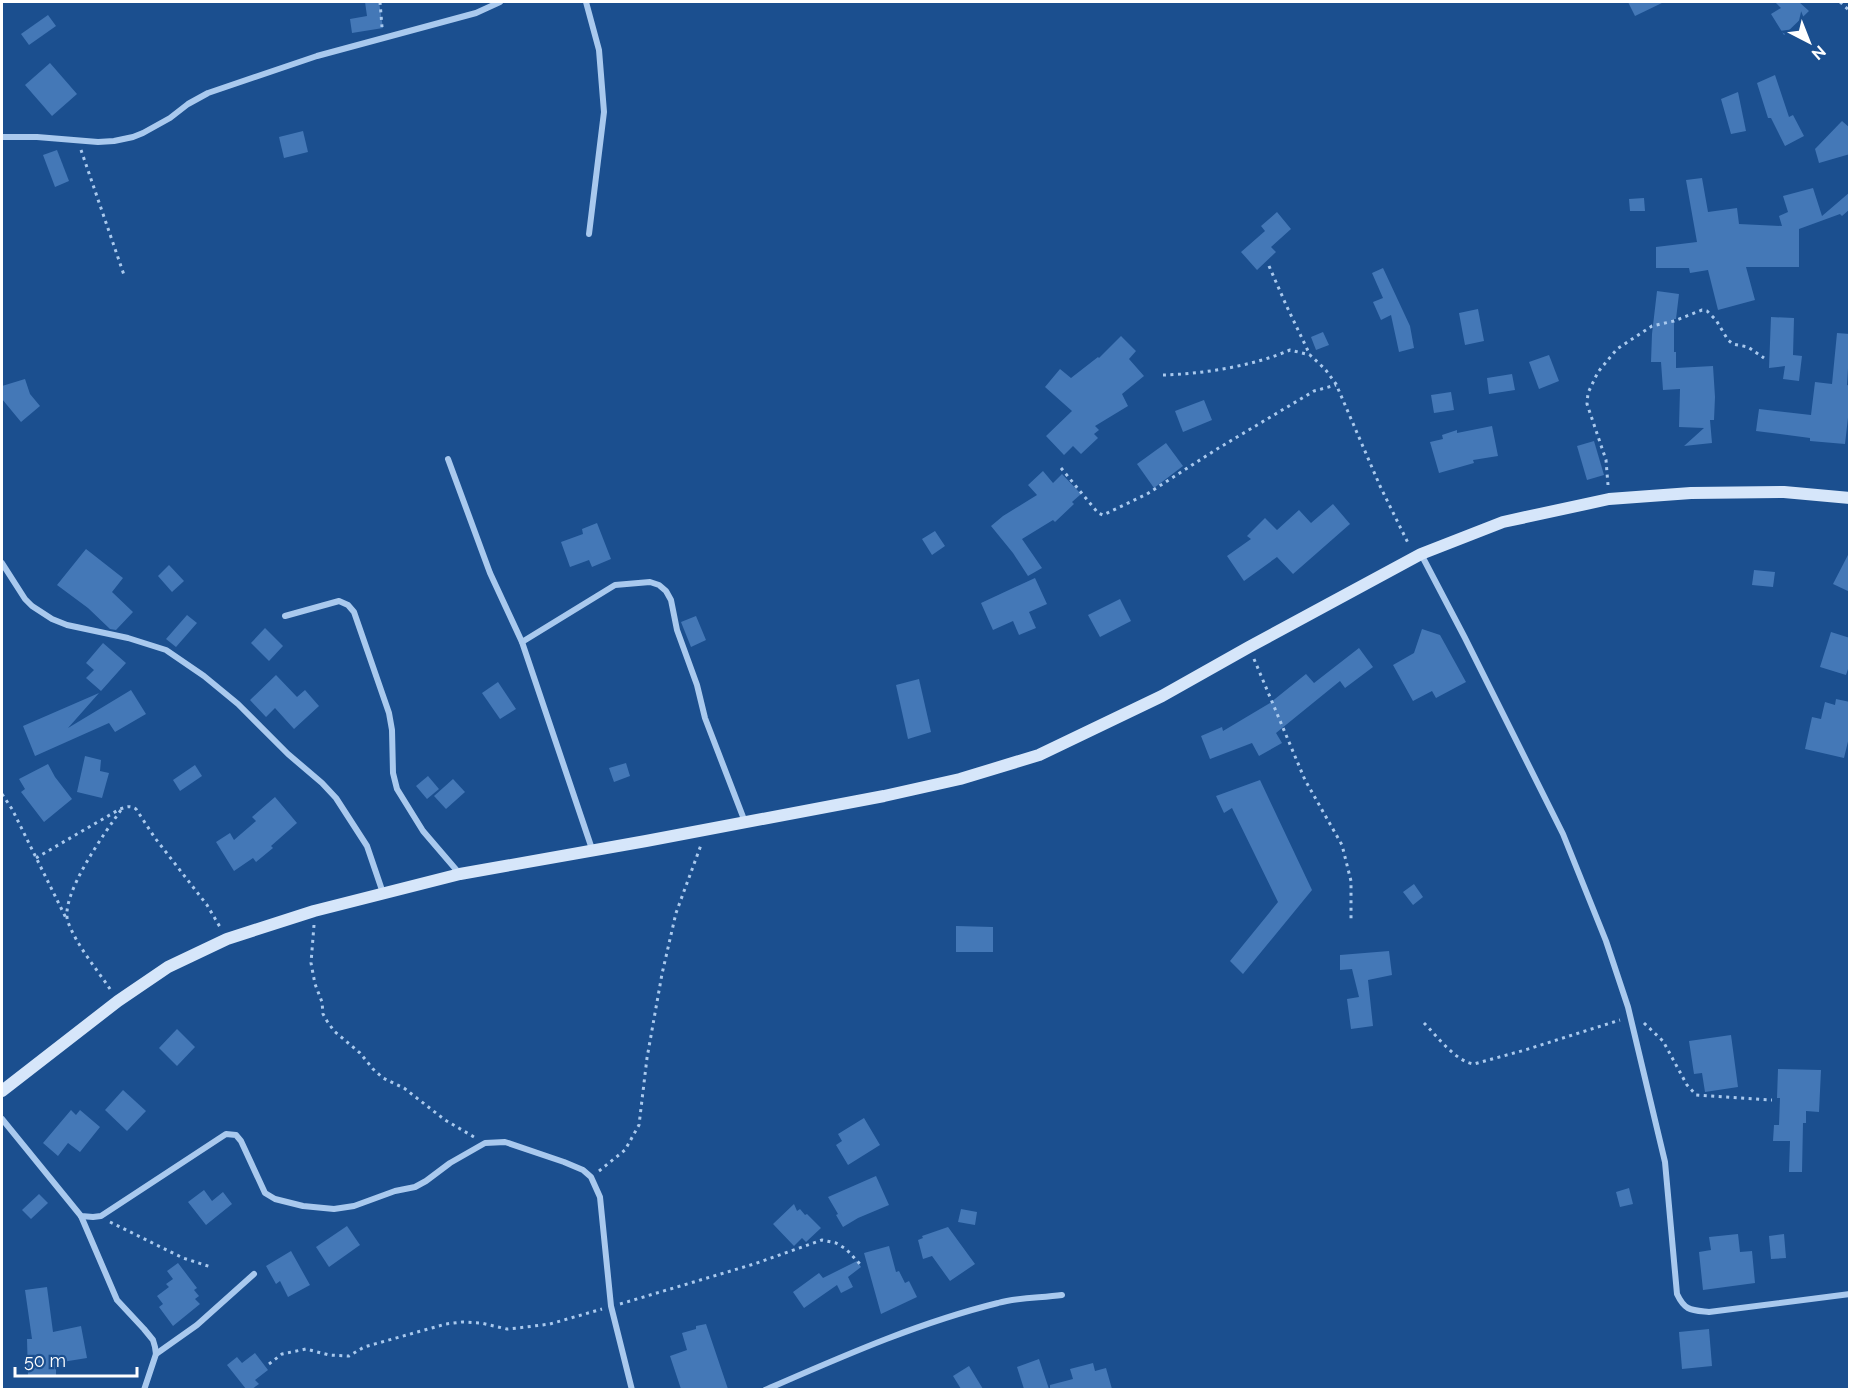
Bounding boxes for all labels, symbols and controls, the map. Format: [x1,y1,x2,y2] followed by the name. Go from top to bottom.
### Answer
[1779,12,1839,72] north arrow
[1808,42,1830,64] text: N
[15,1340,136,1378] scale bar
[24,1350,66,1371] text: 50 m

